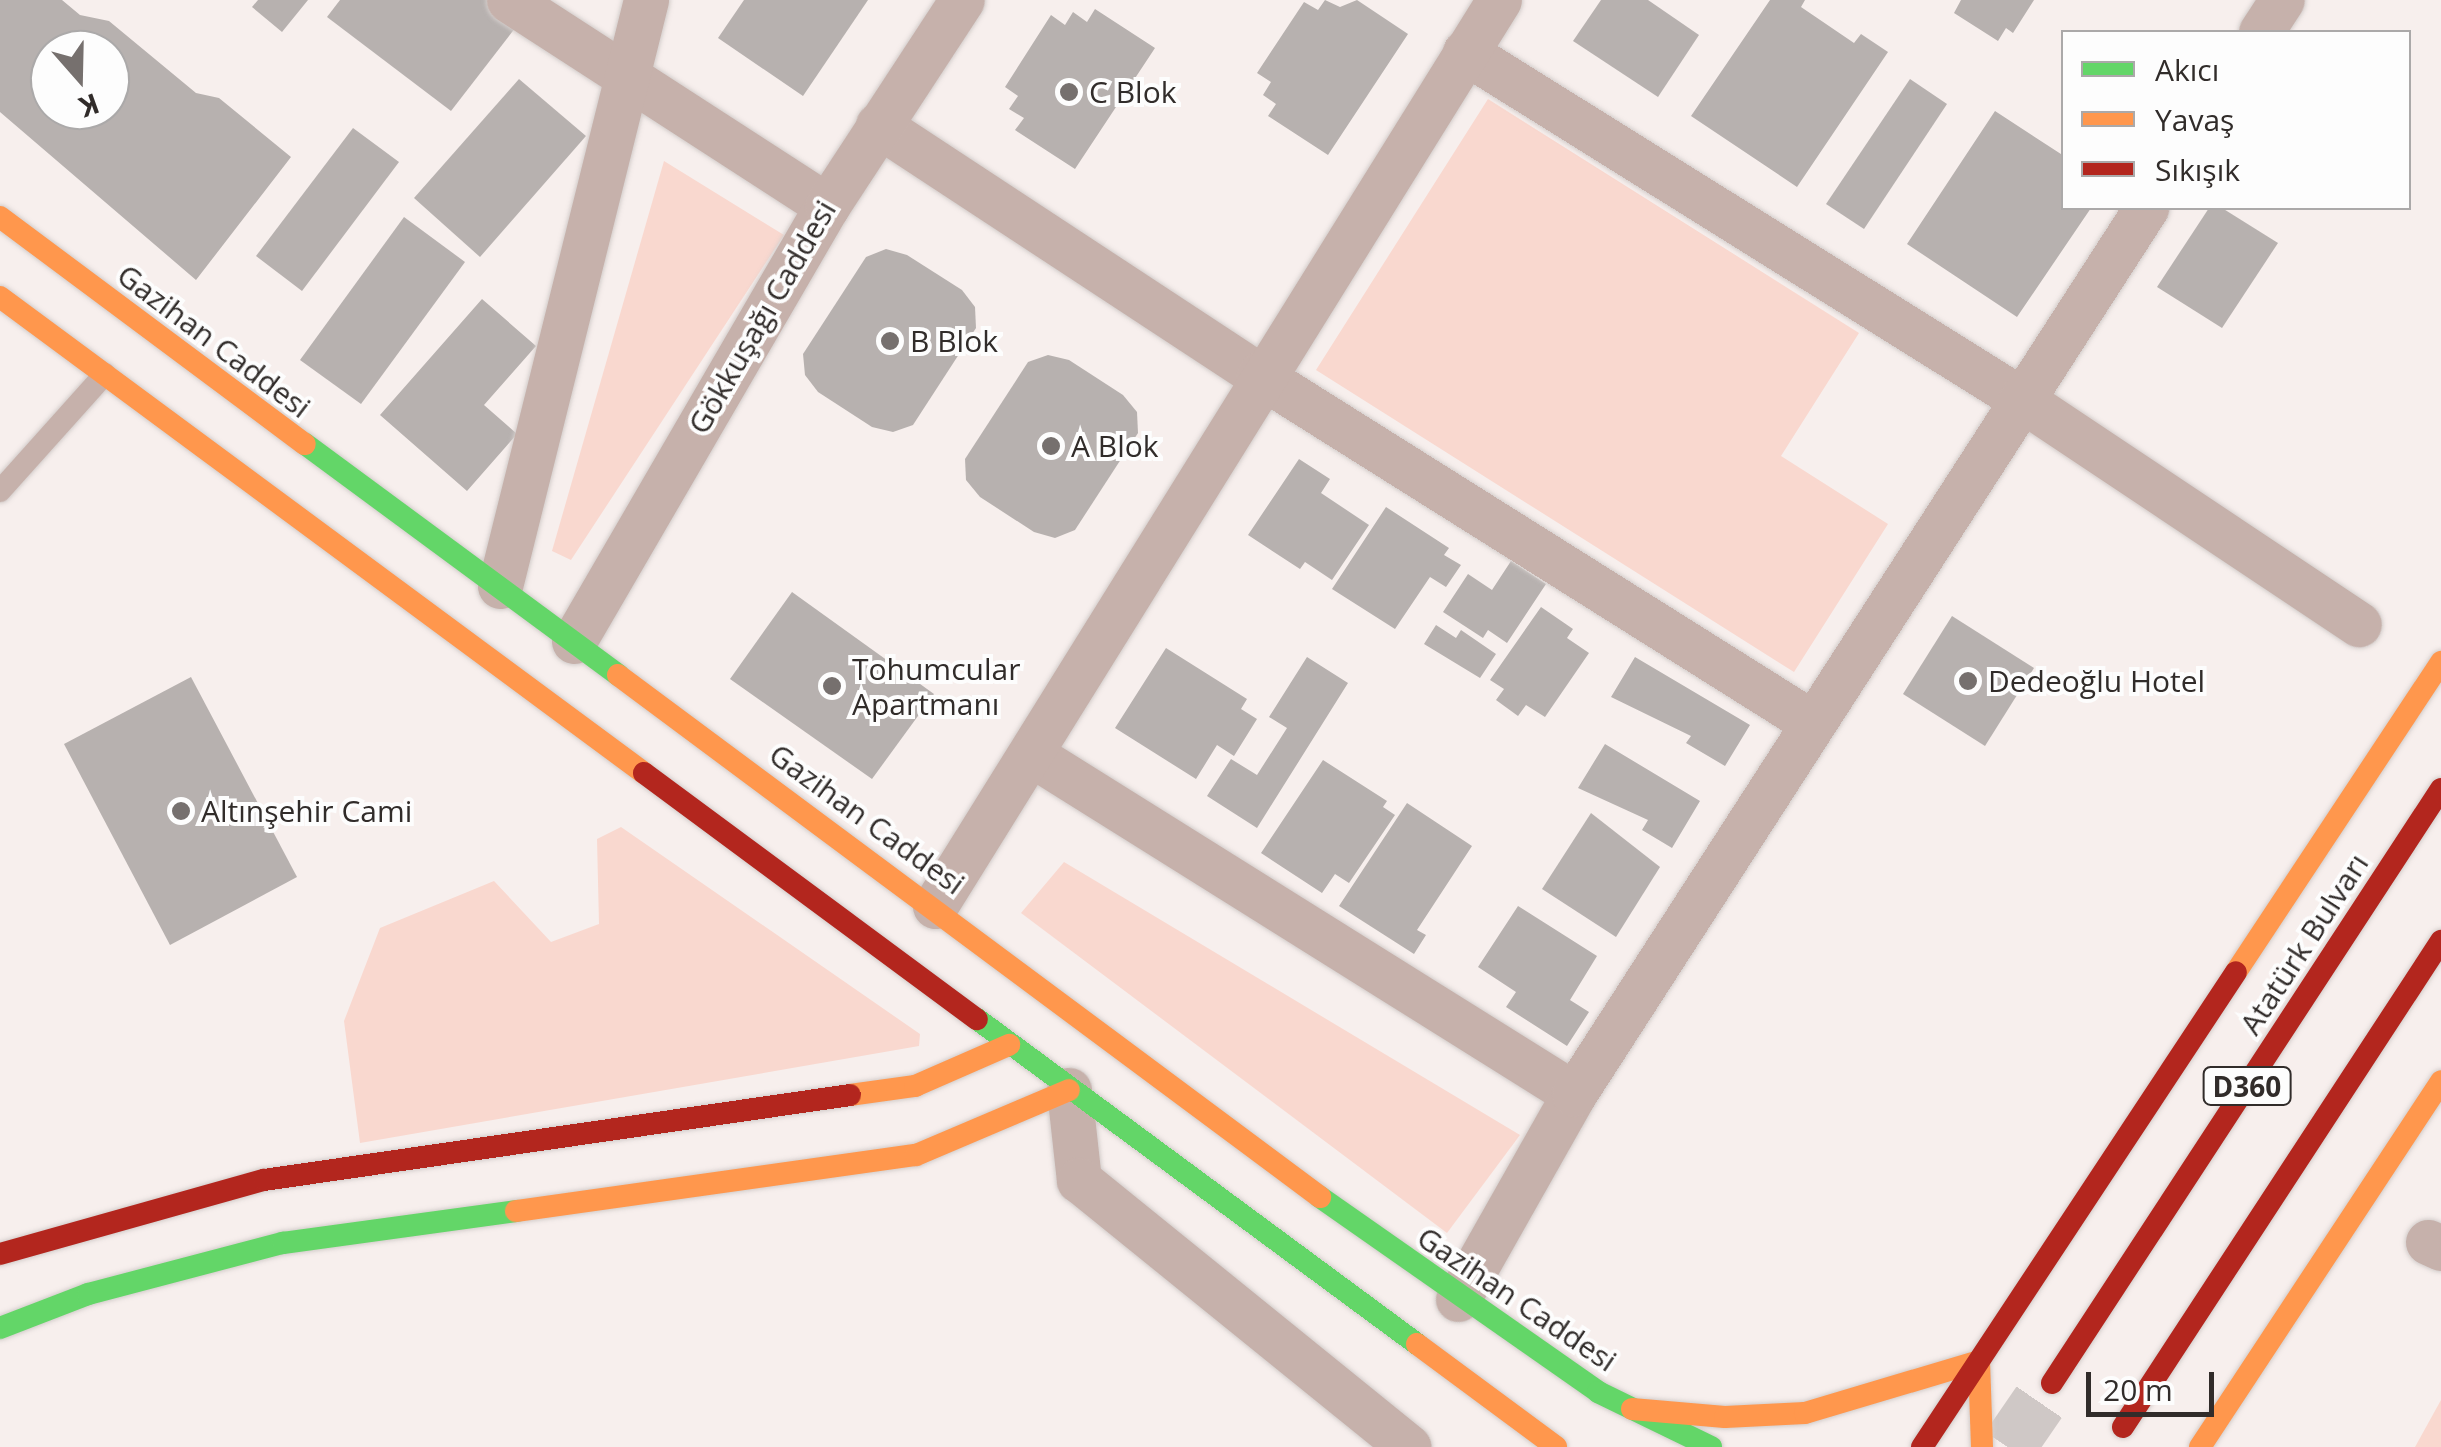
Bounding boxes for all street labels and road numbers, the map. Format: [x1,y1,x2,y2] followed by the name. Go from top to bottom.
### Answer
[681,194,843,440] street label: Gökkuşağı Caddesi
[110,257,318,425] street label: Gazihan Caddesi
[762,736,972,902] street label: Gazihan Caddesi
[2232,847,2376,1041] street label: Atatürk Bulvarı
[2202,1063,2292,1109] road number: D360
[1411,1219,1623,1379] street label: Gazihan Caddesi

